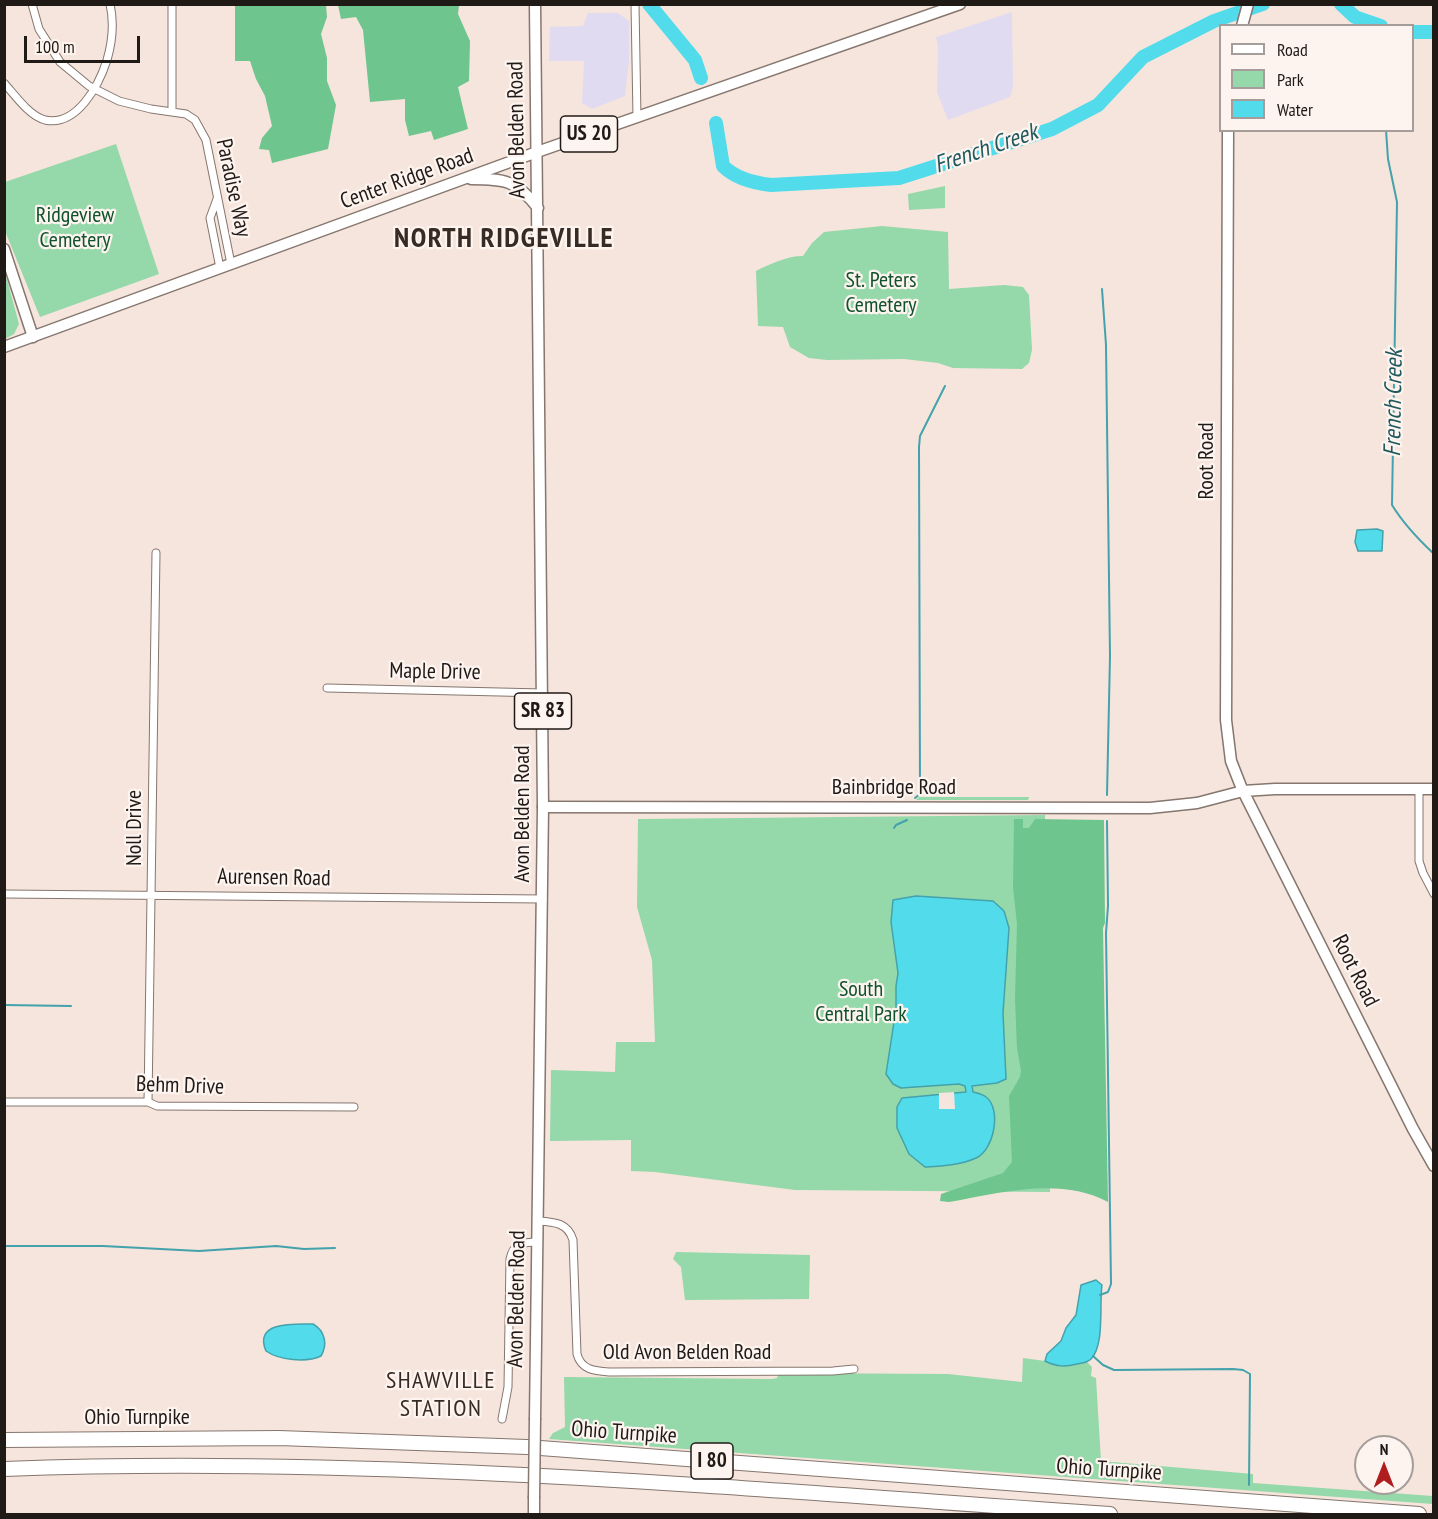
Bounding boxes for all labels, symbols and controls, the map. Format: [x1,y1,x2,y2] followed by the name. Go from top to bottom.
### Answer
[27,24,142,62] scale bar
[1219,24,1414,132] legend
[35,35,75,58] text: 100 m
[1277,38,1308,61] text: Road
[503,61,531,199] street label: Avon Belden Road
[1277,68,1304,91] text: Park
[1277,98,1313,121] text: Water
[560,116,618,152] road number: US 20
[931,118,1041,180] water label: French Creek
[210,137,256,239] street label: Paradise Way
[337,143,477,215] street label: Center Ridge Road
[36,203,114,254] park label: Ridgeview Cemetery
[394,222,614,256] district label: NORTH RIDGEVILLE
[845,268,917,320] park label: St. Peters Cemetery
[1379,349,1409,457] water label: French Creek
[1194,423,1220,499] street label: Root Road
[389,658,481,686] street label: Maple Drive
[514,693,572,729] road number: SR 83
[510,745,536,883] street label: Avon Belden Road
[832,775,956,801] street label: Bainbridge Road
[122,790,148,866] street label: Noll Drive
[217,864,331,892] street label: Aurensen Road
[1326,931,1384,1011] street label: Root Road
[815,977,907,1028] park label: South Central Park
[136,1071,224,1101] street label: Behm Drive
[503,1230,531,1368] street label: Avon Belden Road
[603,1340,771,1366] street label: Old Avon Belden Road
[386,1367,496,1423] district label: SHAWVILLE STATION
[84,1405,190,1431] street label: Ohio Turnpike
[570,1416,678,1450] street label: Ohio Turnpike
[1354,1435,1414,1495] north arrow
[1380,1439,1388,1459] text: N
[691,1443,733,1479] road number: I 80
[1055,1453,1163,1487] street label: Ohio Turnpike

